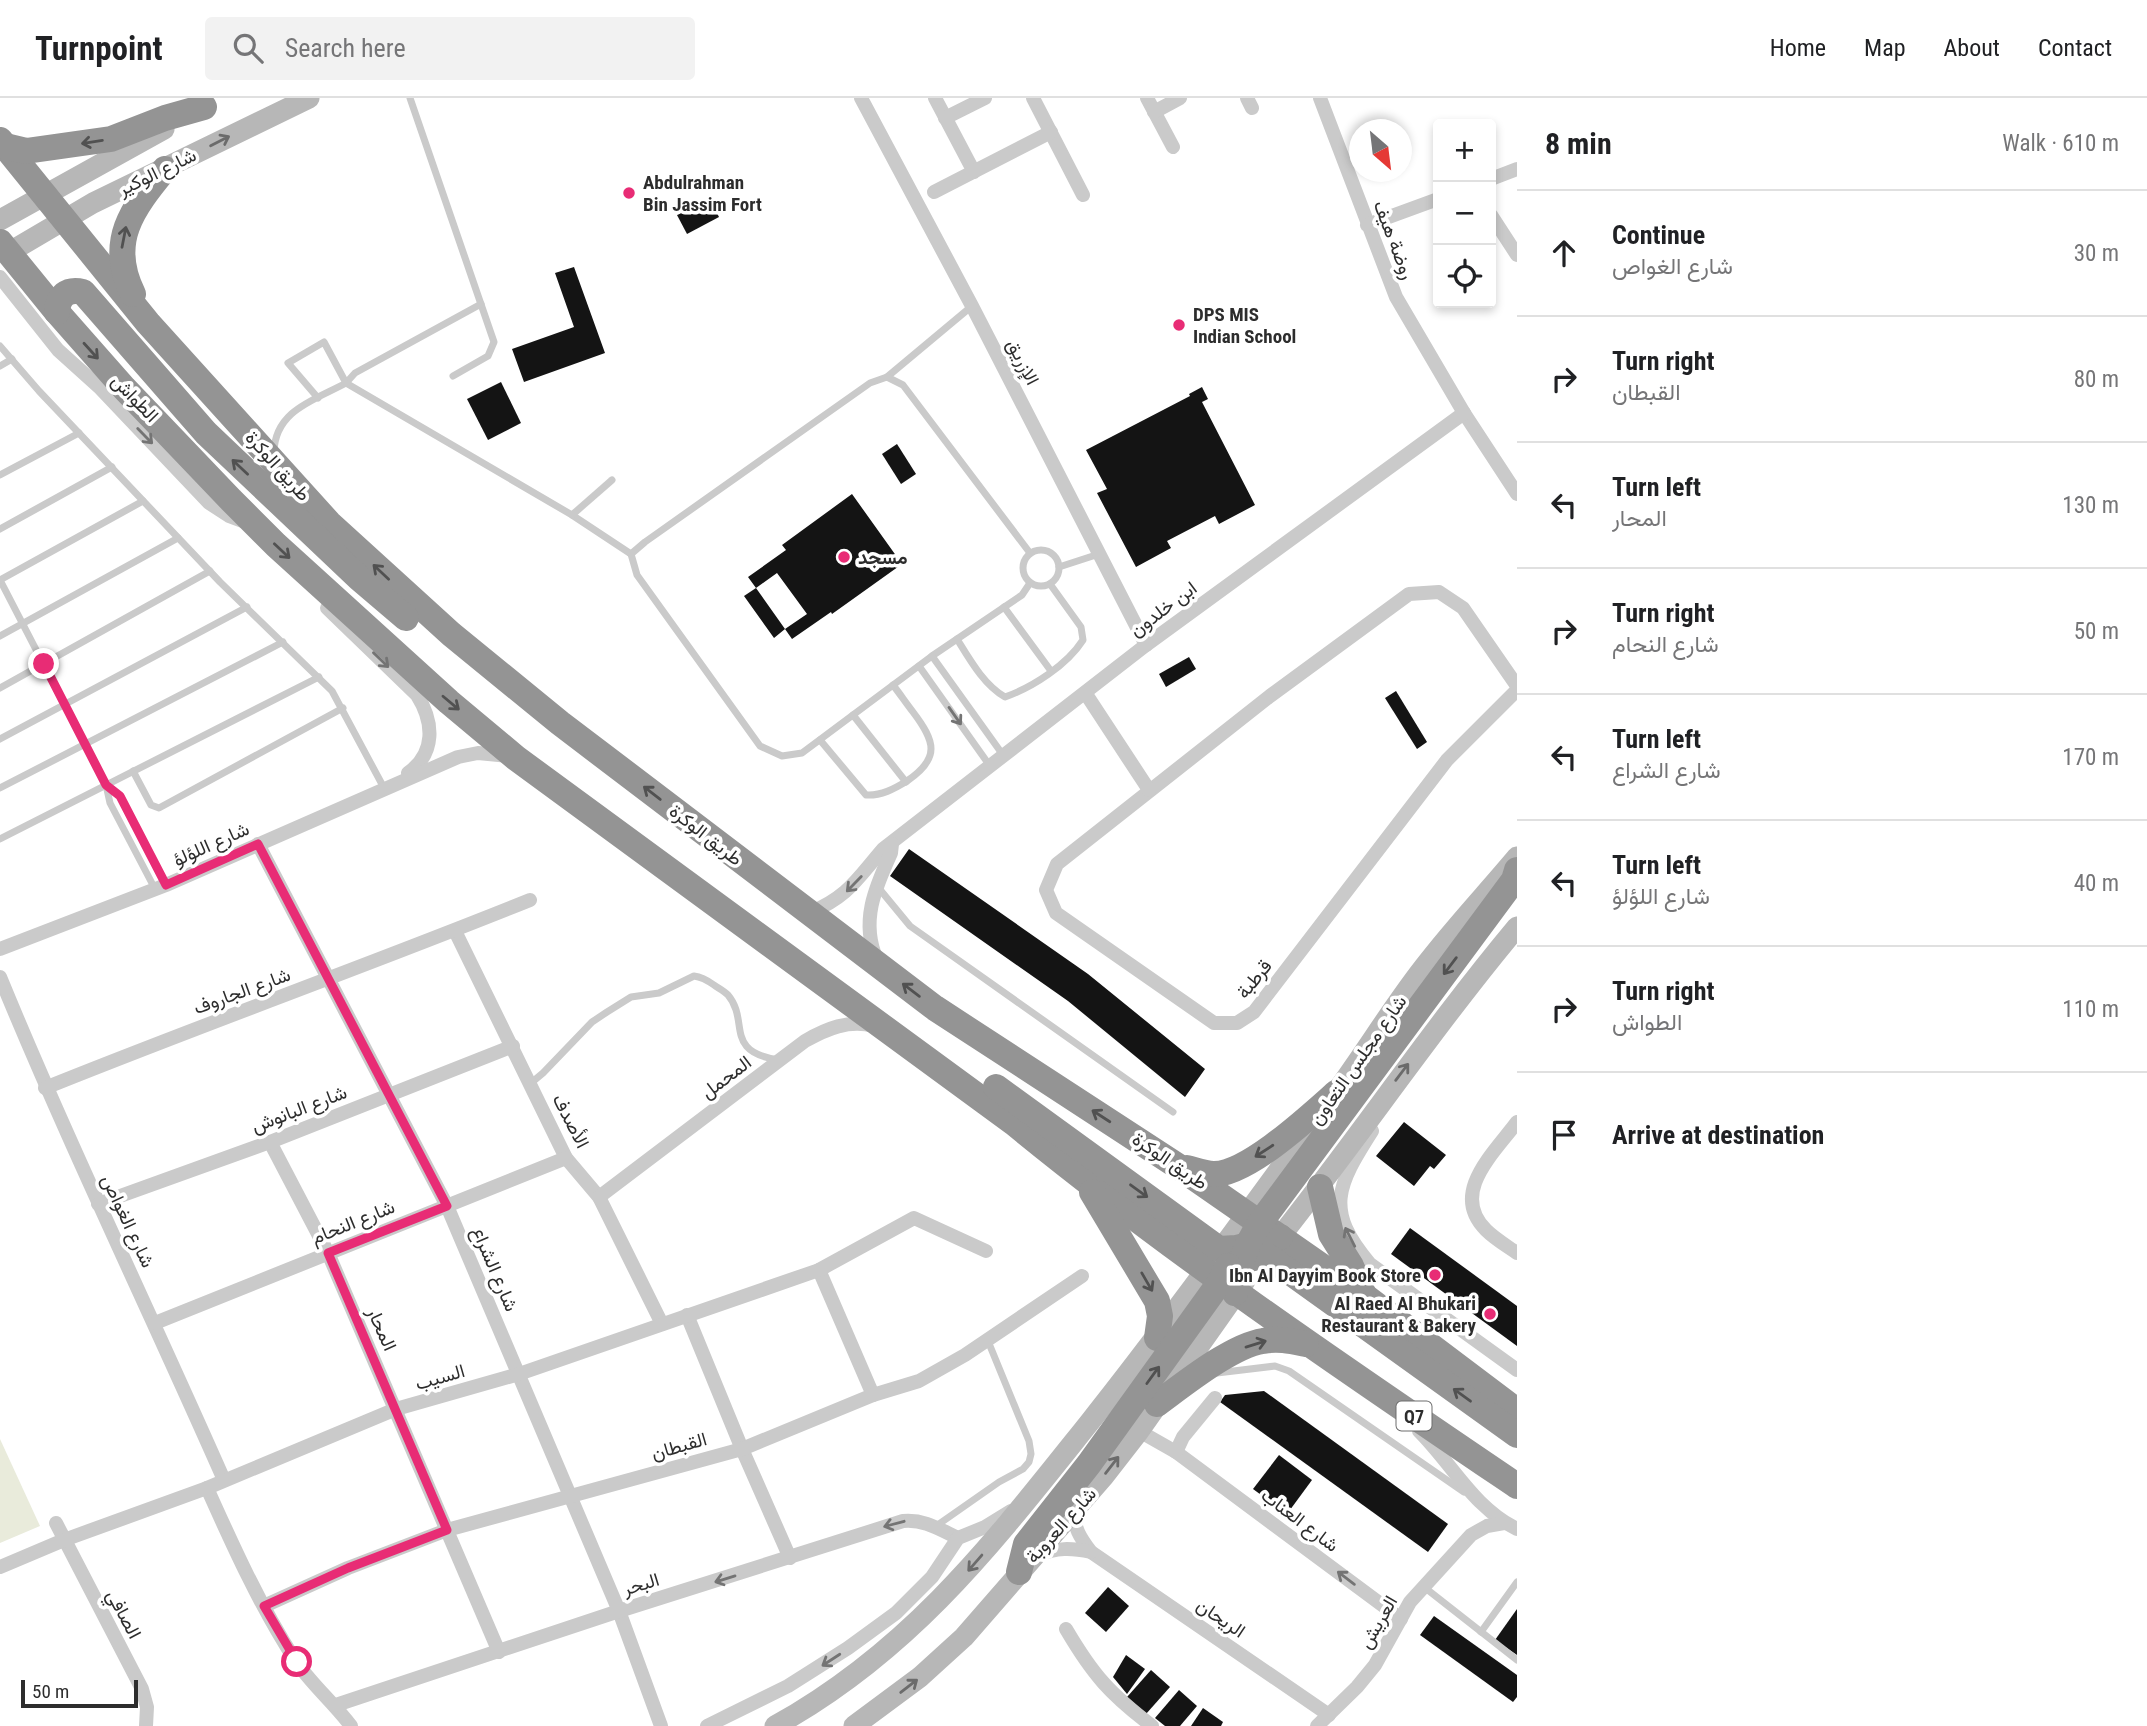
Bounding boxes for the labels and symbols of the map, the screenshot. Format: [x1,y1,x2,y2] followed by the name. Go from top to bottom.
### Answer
[1349,119,1412,182] north arrow
[209,134,230,148] one-way arrow
[82,136,104,149] one-way arrow
[113,143,200,202] street label: شارع الوكير
[643,171,762,216] place label: Abdulrahman Bin Jassim Fort
[621,185,637,201] marker: Abdulrahman Bin Jassim Fort
[1368,197,1420,283] street label: روضة هيف
[118,226,132,249] one-way arrow
[1193,303,1296,348] place label: DPS MIS Indian School
[1171,317,1187,333] marker: DPS MIS Indian School
[1001,335,1044,389] street label: الإزريق
[83,342,99,360] one-way arrow
[107,369,163,427] street label: الطواش
[241,426,315,506] street label: طريق الوكرة
[137,427,154,444] one-way arrow
[231,459,249,475] one-way arrow
[273,542,290,559] one-way arrow
[858,546,908,569] place label: مسجد
[836,549,852,565] marker: مسجد
[373,563,390,580] one-way arrow
[1125,576,1201,642] street label: ابن خلدون
[28,648,59,679] route end
[372,652,389,669] one-way arrow
[441,695,459,711] one-way arrow
[947,706,962,725] one-way arrow
[643,786,662,801] one-way arrow
[665,799,747,871] street label: طريق الوكرة
[169,817,253,872] street label: شارع اللؤلؤ
[846,875,863,892] one-way arrow
[1231,955,1277,1003] street label: قرطبة
[1443,956,1457,975] one-way arrow
[190,963,294,1020] street label: شارع الجاروف
[902,983,921,998] one-way arrow
[1305,991,1412,1130] street label: شارع مجلس التعاون
[696,1051,756,1103] street label: المحمل
[1395,1063,1410,1082] one-way arrow
[248,1080,350,1139] street label: شارع البانوش
[548,1090,594,1152] street label: الأصدف
[1092,1108,1111,1123] one-way arrow
[1128,1127,1212,1195] street label: طريق الوكرة
[1254,1145,1274,1159] one-way arrow
[96,1171,160,1272] street label: شارع الغواص
[1129,1183,1148,1198] one-way arrow
[308,1195,399,1250] street label: شارع النحام
[466,1223,523,1315] street label: شارع الشراع
[1343,1227,1357,1248] one-way arrow
[1229,1264,1421,1287] place label: Ibn Al Dayyim Book Store
[1427,1267,1443,1283] marker: Ibn Al Dayyim Book Store
[1140,1272,1154,1292] one-way arrow
[1321,1292,1477,1337] place label: Al Raed Al Bhukari Restaurant & Bakery
[362,1303,402,1354] street label: المحار
[1482,1306,1498,1322] marker: Al Raed Al Bhukari Restaurant & Bakery
[1245,1336,1267,1349] one-way arrow
[413,1359,467,1395] street label: السيب
[1145,1366,1160,1385] one-way arrow
[1452,1388,1471,1403] one-way arrow
[1396,1401,1432,1430] road number: Q7
[649,1427,709,1465] street label: القبطان
[1105,1456,1120,1475] one-way arrow
[1021,1482,1102,1568] street label: شارع العروبة
[1256,1483,1343,1557] street label: شارع العناب
[883,1518,906,1531] one-way arrow
[967,1553,983,1571] one-way arrow
[619,1568,662,1601] street label: البحر
[1337,1571,1356,1585] one-way arrow
[714,1573,736,1586] one-way arrow
[98,1586,146,1644] street label: الصافي
[1354,1591,1402,1653] street label: العريش
[1192,1593,1250,1643] street label: الريحان
[281,1646,312,1677] route start
[821,1653,841,1667] one-way arrow
[21,1677,138,1709] scale bar
[899,1678,918,1693] one-way arrow

